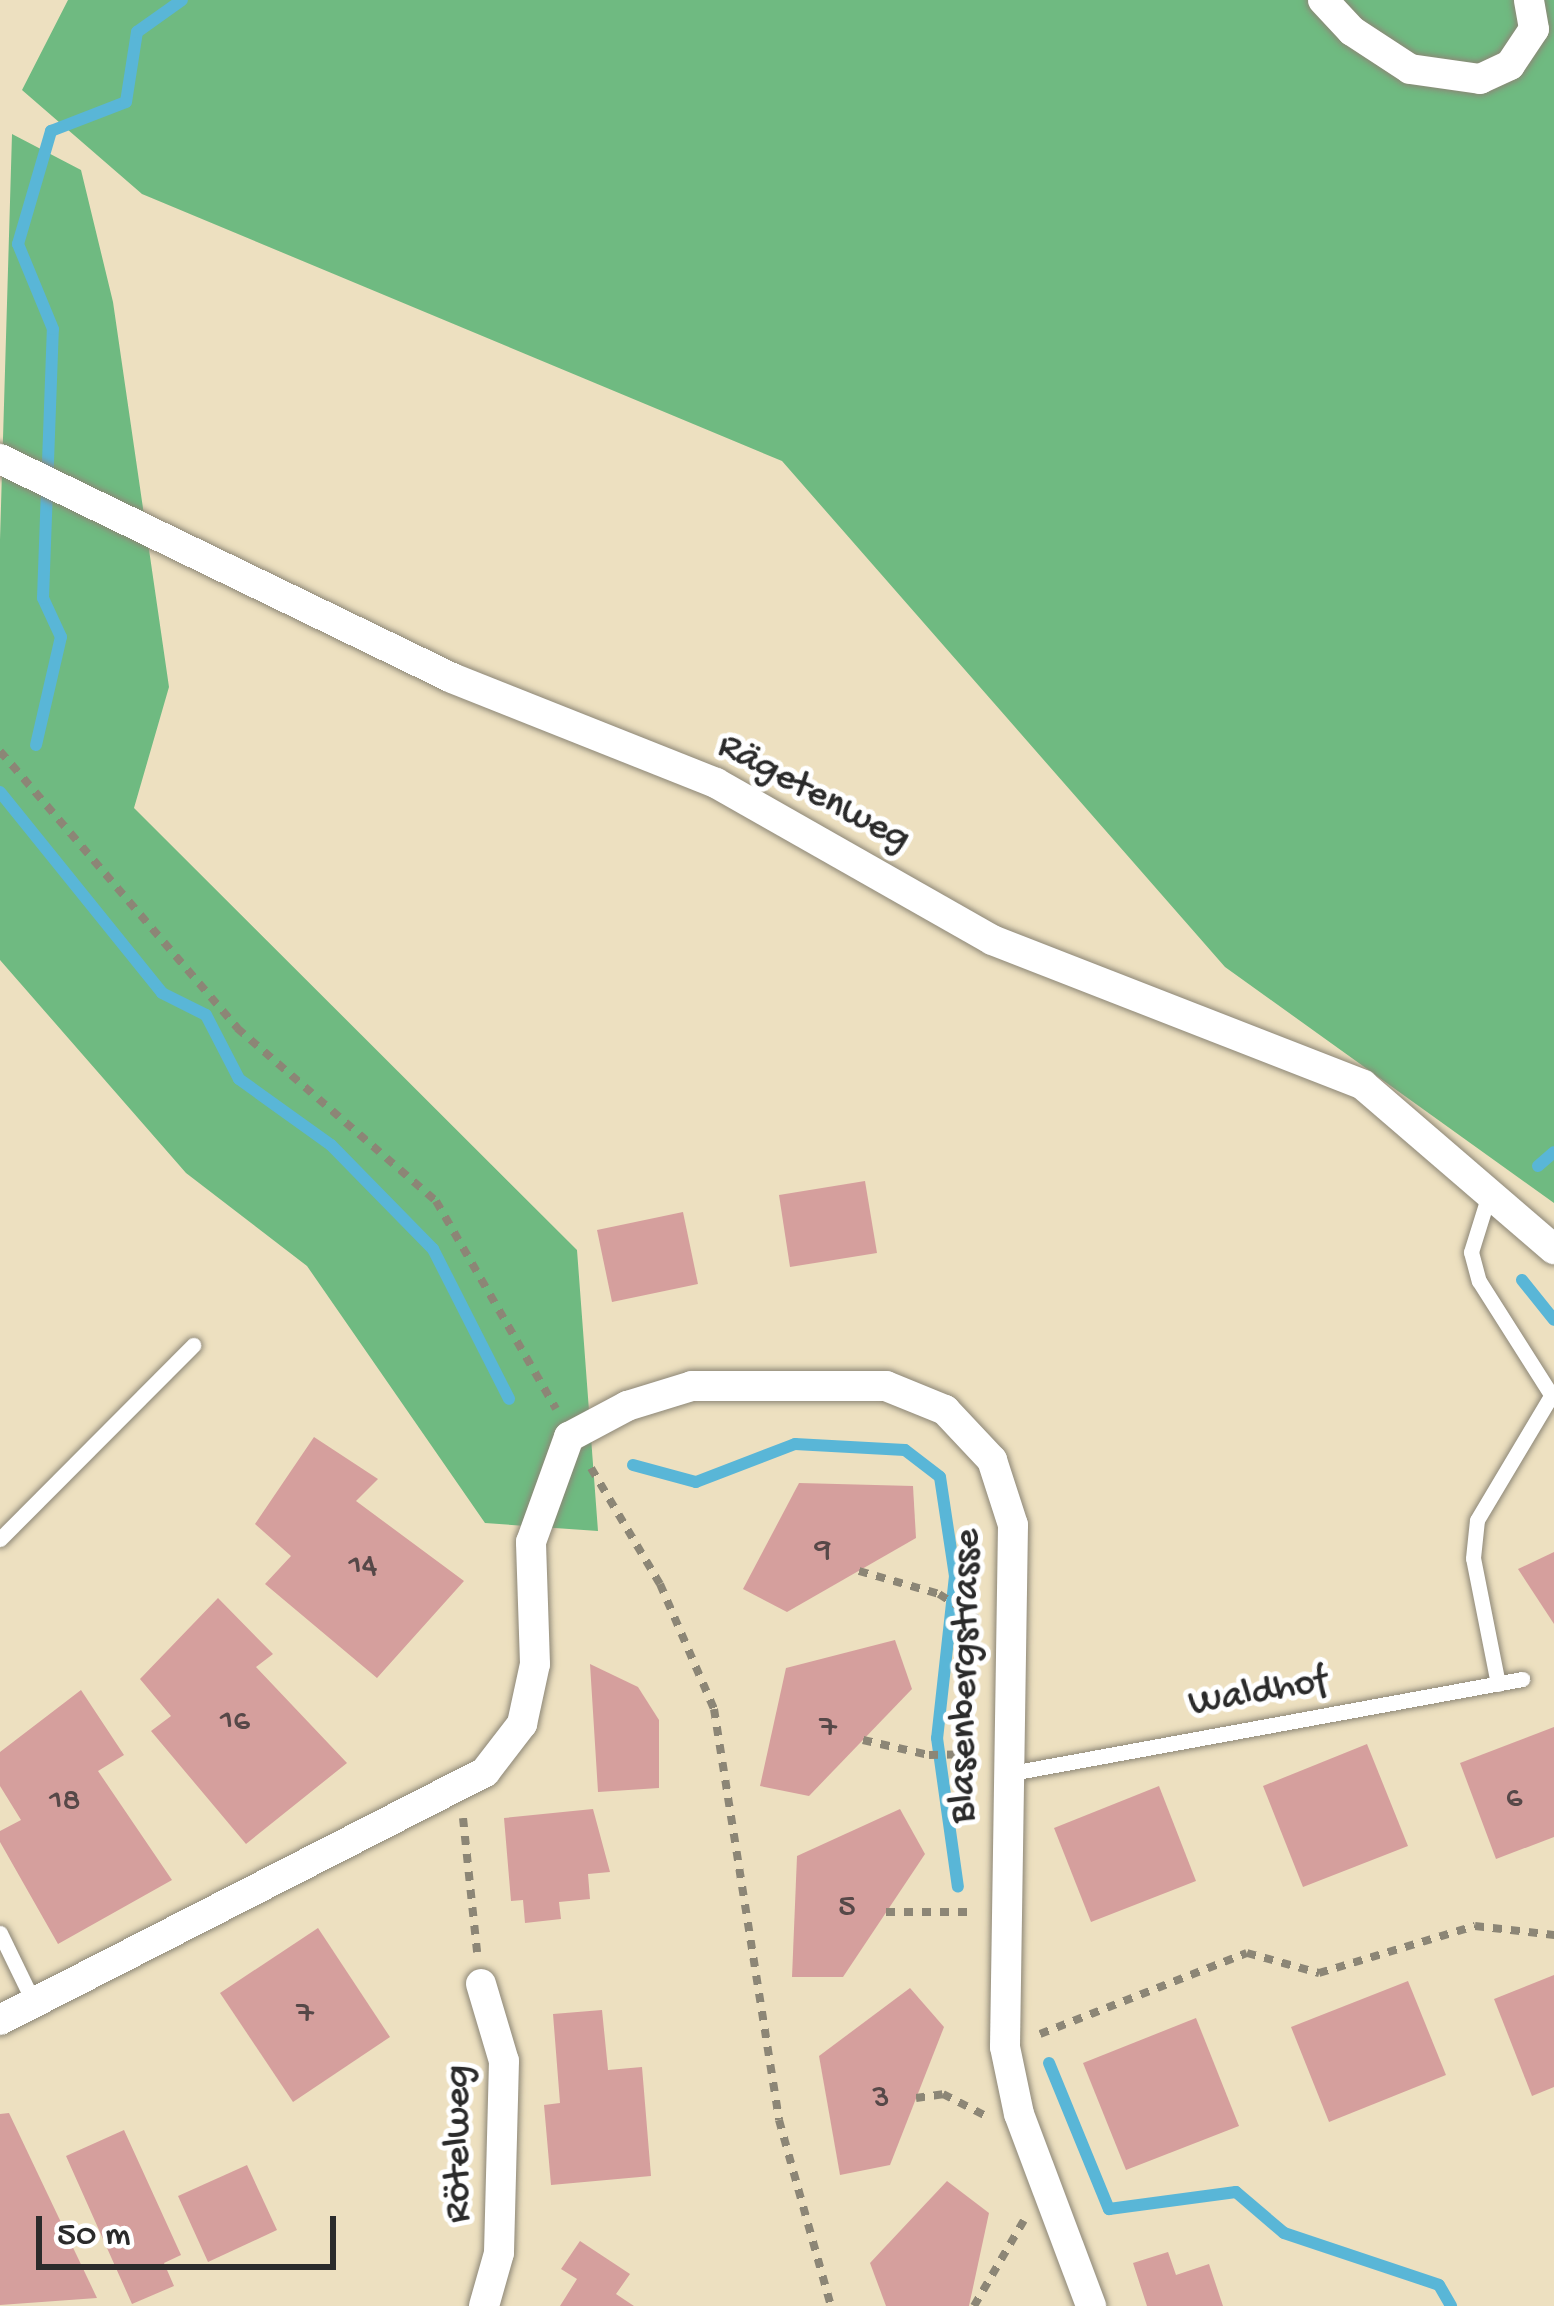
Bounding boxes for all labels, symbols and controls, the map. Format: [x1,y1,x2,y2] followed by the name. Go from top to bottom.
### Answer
[709,724,917,864] street label: Rägetenweg
[941,1528,993,1824] street label: Blasenbergstrasse
[815,1532,831,1572] house number: 9
[349,1548,377,1588] house number: 14
[1185,1659,1331,1729] street label: Waldhof
[220,1703,250,1743] house number: 16
[819,1709,837,1749] house number: 7
[1506,1780,1522,1820] house number: 6
[49,1783,81,1823] house number: 18
[838,1889,856,1929] house number: 5
[296,1995,314,2035] house number: 7
[437,2065,483,2223] street label: Rötelweg
[872,2080,890,2120] house number: 3
[42,2192,342,2266] scale bar
[57,2215,130,2258] text: 50 m

